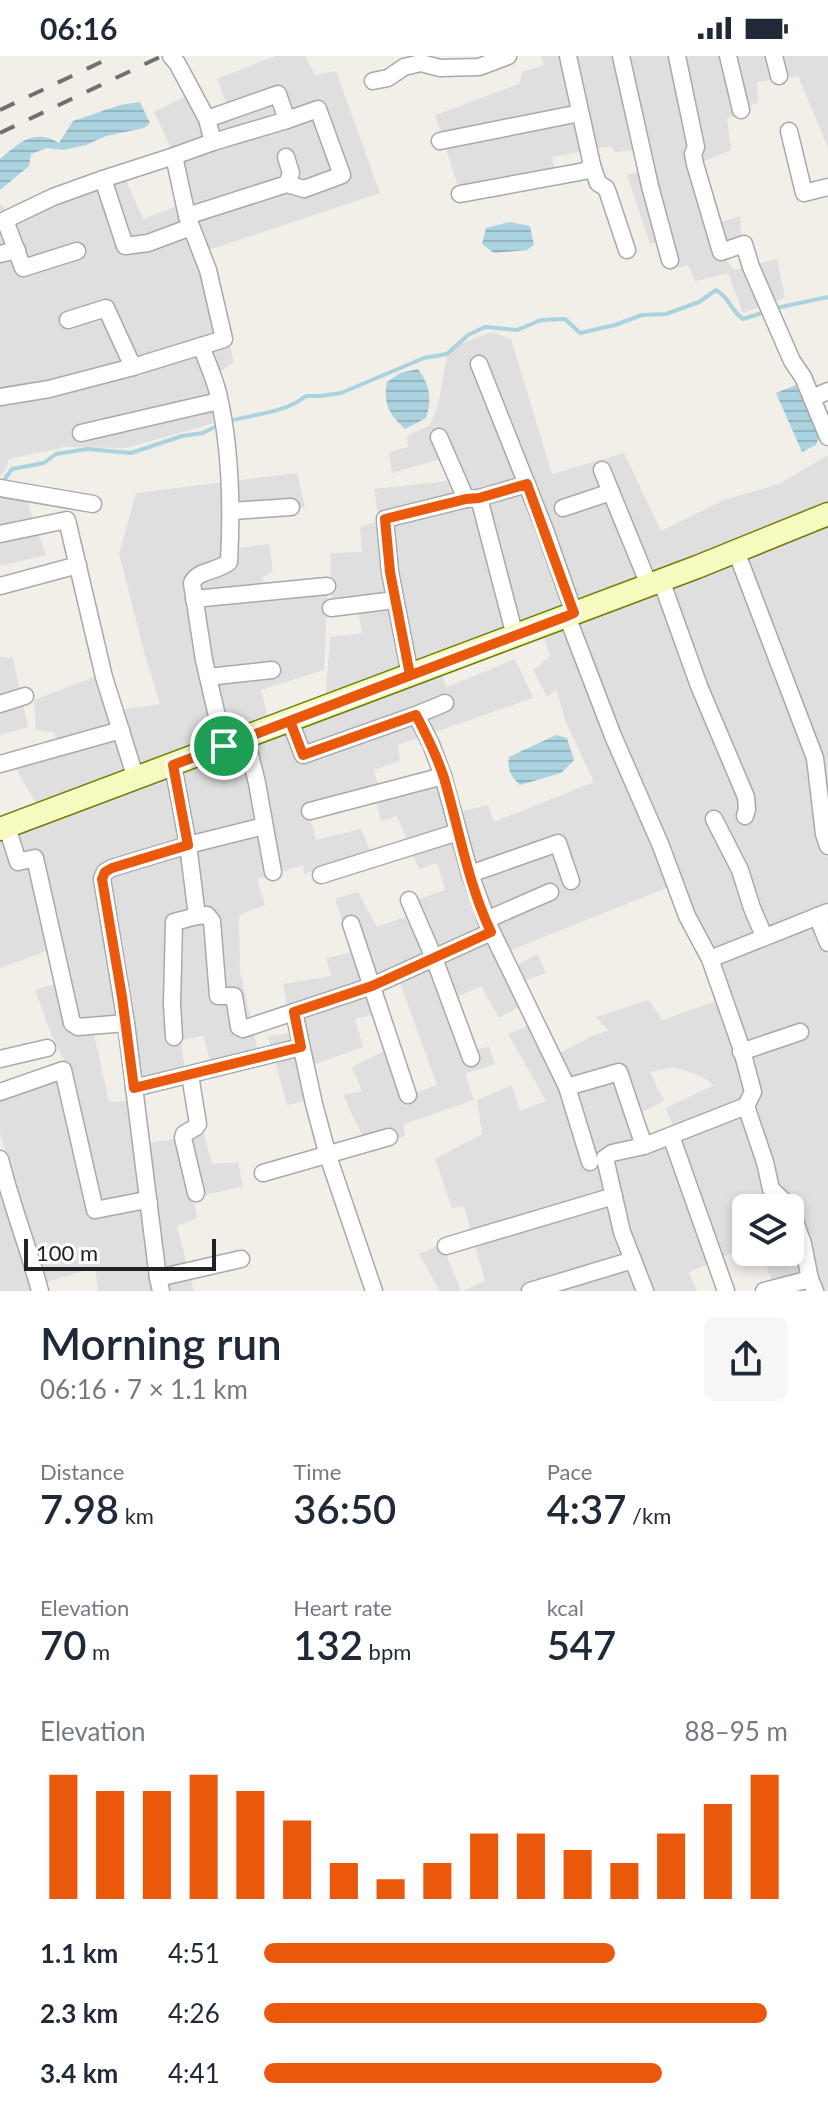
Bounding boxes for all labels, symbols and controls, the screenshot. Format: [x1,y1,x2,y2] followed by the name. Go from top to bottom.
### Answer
[40,10,117,46] text: 06:16
[190,712,258,780] pin
[202,724,246,768] icon: arrive
[732,1194,804,1266] map controls
[732,1194,804,1266] button: layers
[24,1235,216,1271] scale bar
[36,1239,98,1266] text: 100 m
[40,1317,282,1369] text: Morning run
[704,1317,788,1401] button: share
[40,1373,248,1405] text: 06:16 · 7 × 1.1 km
[40,1458,124,1485] text: Distance
[293,1458,341,1485] text: Time
[547,1458,592,1485] text: Pace
[40,1485,119,1533] text: 7.98
[293,1485,396,1533] text: 36:50
[547,1485,626,1533] text: 4:37
[119,1502,154,1529] text: km
[626,1502,671,1529] text: /km
[40,1594,129,1621] text: Elevation
[293,1594,392,1621] text: Heart rate
[547,1594,584,1621] text: kcal
[40,1621,86,1669] text: 70
[293,1621,363,1669] text: 132
[547,1621,616,1669] text: 547
[86,1638,110,1665] text: m
[363,1638,411,1665] text: bpm
[40,1715,146,1747] text: Elevation
[685,1715,788,1747] text: 88–95 m
[40,1937,118,1969] text: 1.1 km
[168,1937,220,1969] text: 4:51
[40,1997,118,2029] text: 2.3 km
[168,1997,220,2029] text: 4:26
[40,2057,118,2089] text: 3.4 km
[168,2057,220,2089] text: 4:41

